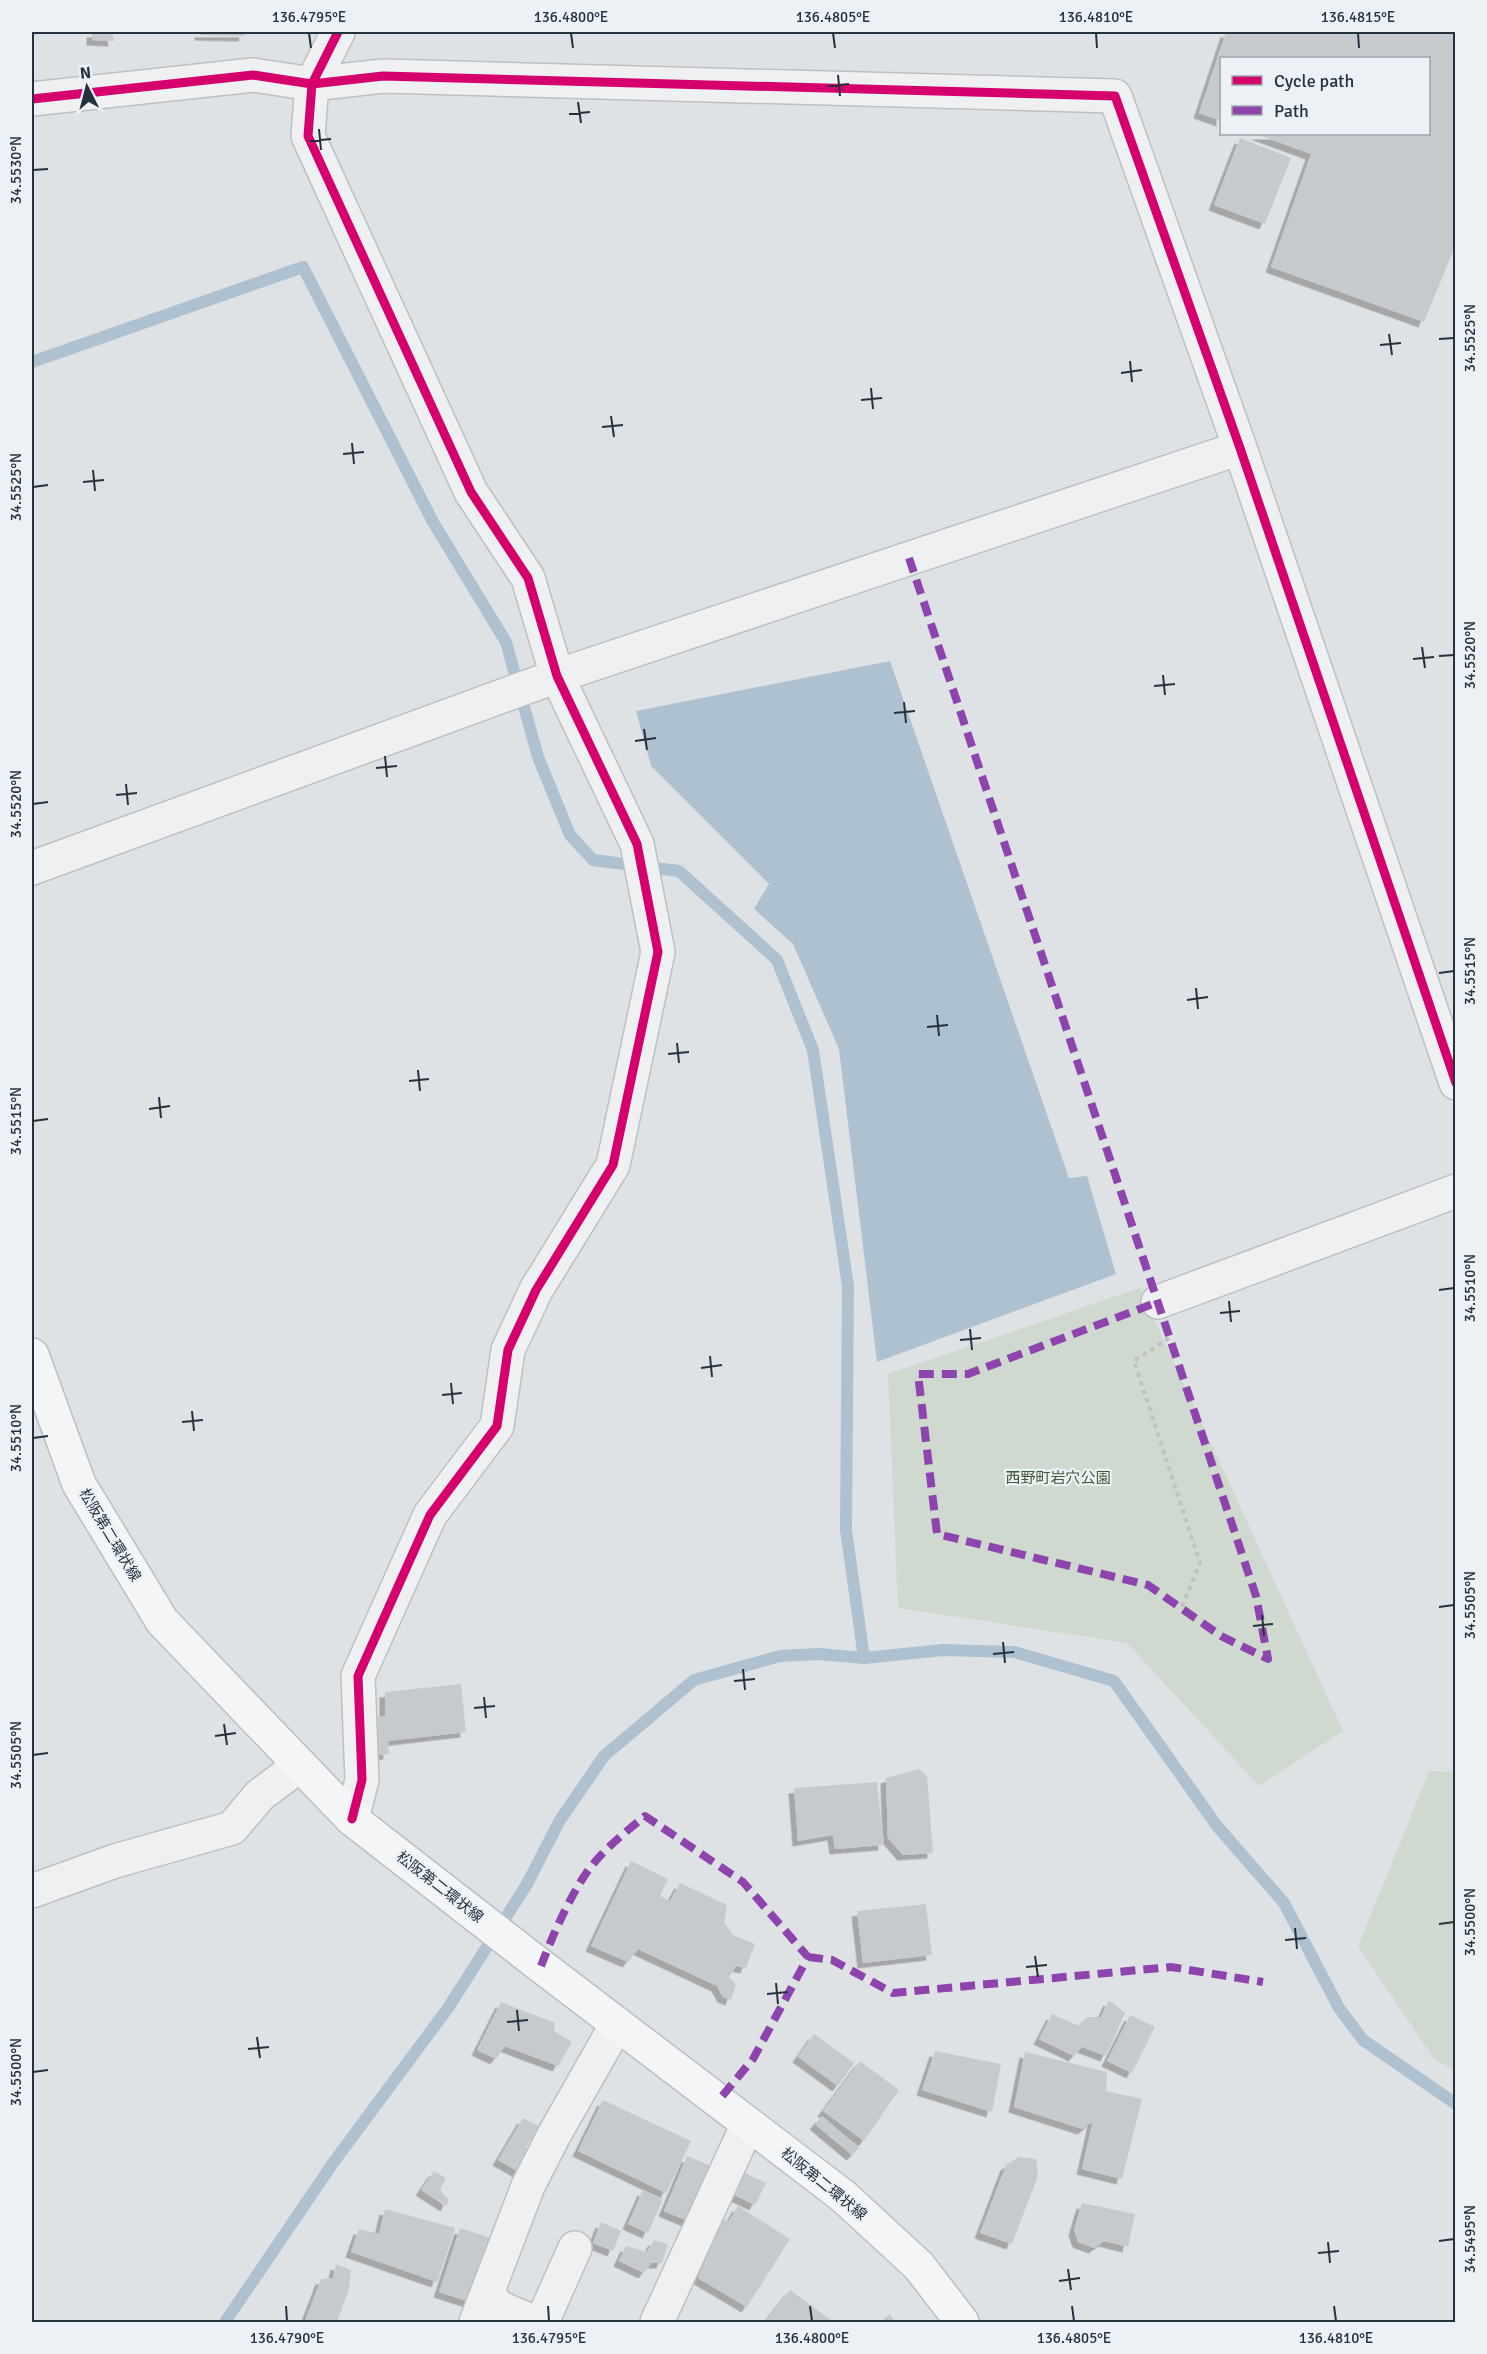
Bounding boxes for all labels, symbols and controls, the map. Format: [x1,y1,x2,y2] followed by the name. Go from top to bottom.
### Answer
[272,8,346,26] text: 136.4795°E
[534,8,608,26] text: 136.4800°E
[796,8,870,26] text: 136.4805°E
[1059,8,1133,26] text: 136.4810°E
[1321,8,1395,26] text: 136.4815°E
[57,57,117,117] north arrow
[1220,57,1430,135] legend
[79,63,92,84] text: N
[1274,70,1354,92] text: Cycle path
[1274,100,1309,122] text: Path
[7,136,25,204] text: 34.5530°N
[1461,304,1479,372] text: 34.5525°N
[7,453,25,521] text: 34.5525°N
[1461,621,1479,689] text: 34.5520°N
[7,770,25,838] text: 34.5520°N
[1461,937,1479,1005] text: 34.5515°N
[7,1087,25,1155] text: 34.5515°N
[1461,1254,1479,1322] text: 34.5510°N
[7,1404,25,1472] text: 34.5510°N
[1005,1469,1111,1487] park label: 西野町岩穴公園
[75,1485,145,1585] street label: 松阪第二環状線
[1461,1571,1479,1639] text: 34.5505°N
[7,1721,25,1789] text: 34.5505°N
[393,1848,487,1926] street label: 松阪第二環状線
[1461,1888,1479,1956] text: 34.5500°N
[7,2038,25,2106] text: 34.5500°N
[778,2144,870,2224] street label: 松阪第二環状線
[1461,2205,1479,2273] text: 34.5495°N
[250,2329,324,2347] text: 136.4790°E
[512,2329,586,2347] text: 136.4795°E
[775,2329,849,2347] text: 136.4800°E
[1037,2329,1111,2347] text: 136.4805°E
[1299,2329,1373,2347] text: 136.4810°E

